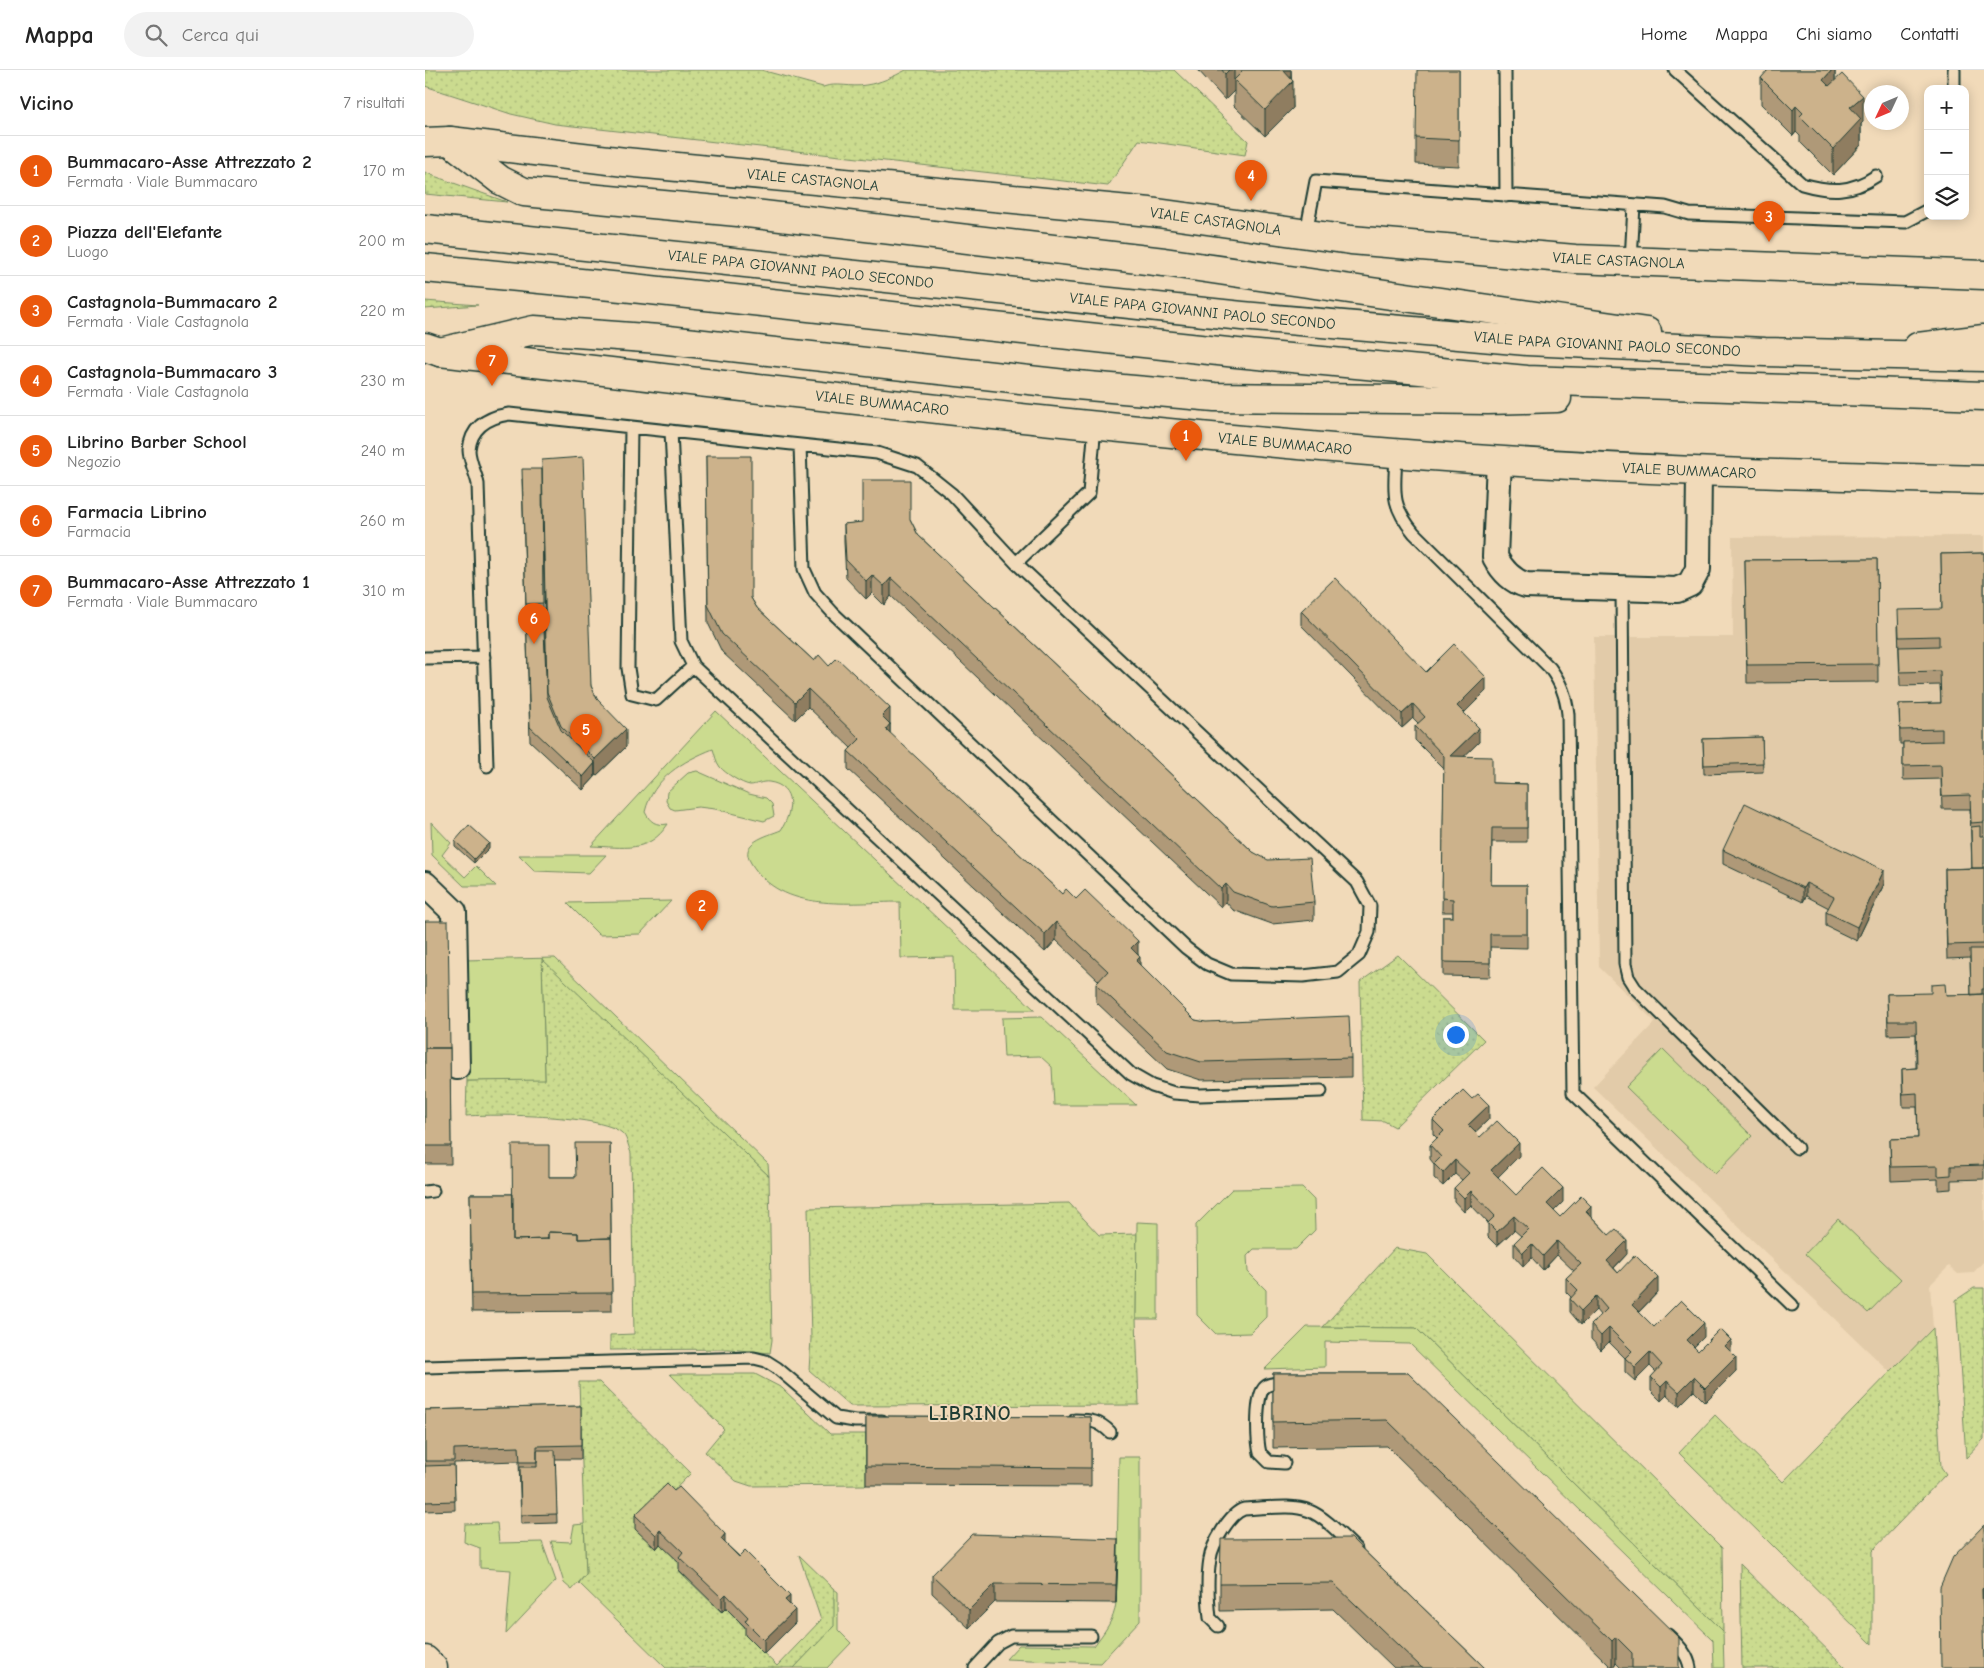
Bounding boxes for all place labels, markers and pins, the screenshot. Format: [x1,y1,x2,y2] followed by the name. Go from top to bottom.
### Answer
[1235,160,1267,201] pin: 4
[1753,201,1785,242] pin: 3
[476,345,508,386] pin: 7
[1170,420,1202,461] pin: 1
[518,603,550,644] pin: 6
[570,714,602,755] pin: 5
[686,890,718,931] pin: 2

